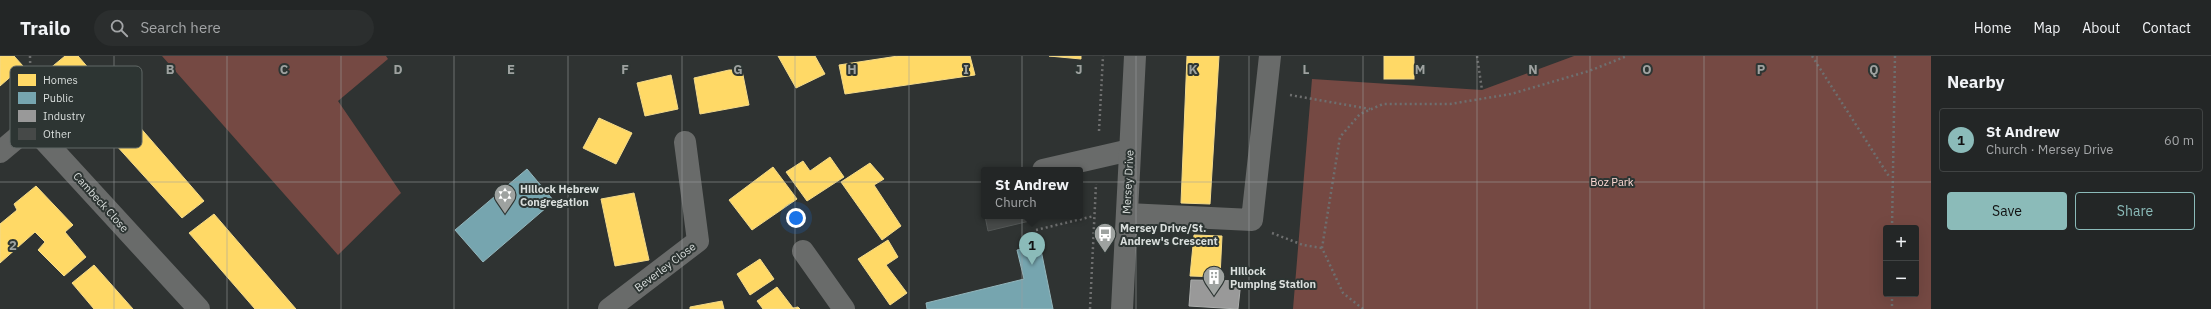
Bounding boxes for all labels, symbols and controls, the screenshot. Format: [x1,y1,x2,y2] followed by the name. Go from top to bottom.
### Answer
[94,10,374,46] search box
[20,16,70,40] text: Trailo
[108,17,130,39] icon: search
[140,18,221,37] text: Search here
[1974,19,2011,37] text: Home
[2033,19,2060,37] text: Map
[2082,19,2120,37] text: About
[2142,19,2191,37] text: Contact
[166,61,175,78] text: B
[280,61,289,78] text: C
[393,61,403,78] text: D
[507,61,515,78] text: E
[621,61,629,78] text: F
[733,61,743,78] text: G
[847,61,857,78] text: H
[963,61,969,78] text: I
[1075,61,1083,78] text: J
[1188,61,1198,78] text: K
[1303,61,1310,78] text: L
[1415,61,1425,78] text: M
[1528,61,1538,78] text: N
[1642,61,1652,78] text: O
[1757,61,1766,78] text: P
[1869,61,1879,78] text: Q
[10,66,142,148] legend
[1947,71,2005,93] text: Nearby
[43,73,78,87] text: Homes
[43,91,74,105] text: Public
[43,109,86,123] text: Industry
[1986,122,2060,141] text: St Andrew
[43,127,71,141] text: Other
[1957,132,1965,149] text: 1
[2164,132,2194,149] text: 60 m
[1986,141,2113,158] text: Church · Mersey Drive
[1119,150,1137,214] street label: Mersey Drive
[981,167,1083,219] popup
[70,169,132,235] street label: Cambeck Close
[995,175,1069,194] text: St Andrew
[1590,175,1634,189] park label: Boz Park
[492,182,518,215] synagogue icon: Hillock Hebrew Congregation
[520,182,600,209] place label: Hillock Hebrew Congregation
[1947,192,2067,230] button: Save
[2075,192,2195,230] button: Share
[995,194,1037,211] text: Church
[786,208,806,228] your location
[1092,221,1118,254] bus stop icon: Mersey Drive/St. Andrew's Crescent
[1120,221,1218,248] place label: Mersey Drive/St. Andrew's Crescent
[1883,225,1919,297] map controls
[1883,225,1919,261] button: +
[1019,232,1045,265] pin: 1
[9,237,17,254] text: 2
[632,239,698,295] street label: Beverley Close
[1883,261,1919,297] button: −
[1201,264,1227,297] building icon: Hillock Pumping Station
[1230,264,1316,291] place label: Hillock Pumping Station

